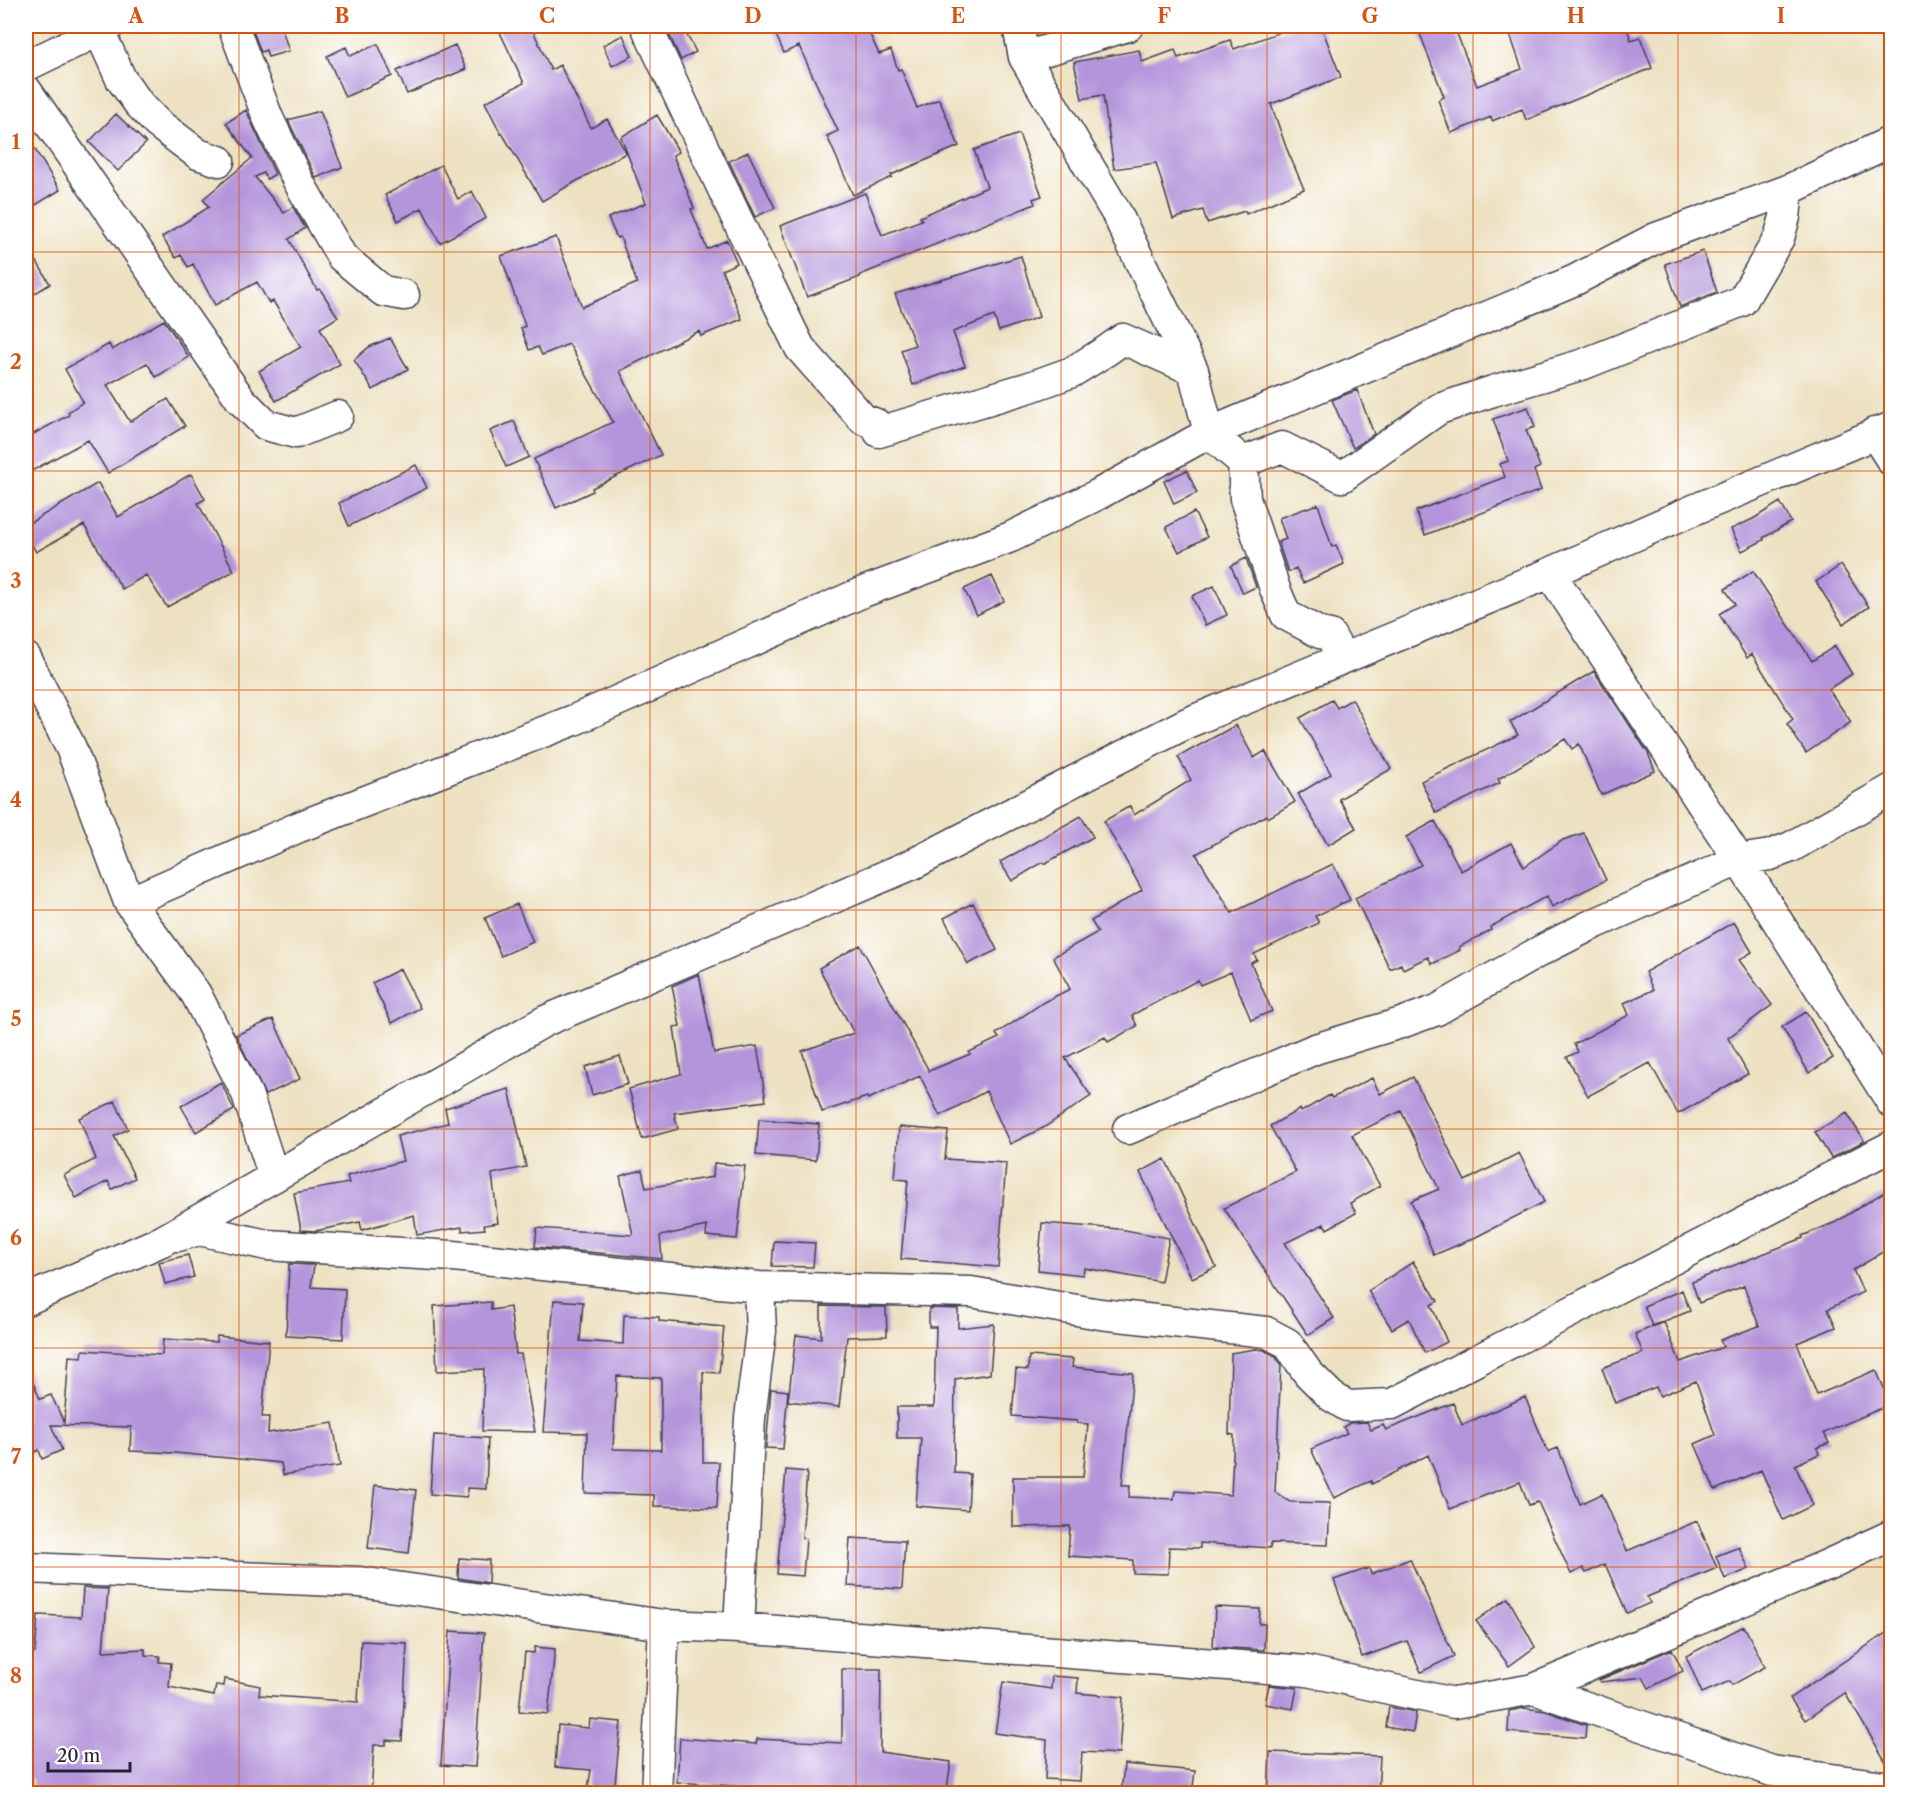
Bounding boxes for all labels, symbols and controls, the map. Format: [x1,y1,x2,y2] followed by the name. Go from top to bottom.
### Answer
[127,4,144,28] text: A
[335,4,350,28] text: B
[539,4,555,28] text: C
[744,4,762,28] text: D
[951,4,965,28] text: E
[1157,4,1171,28] text: F
[1362,4,1379,28] text: G
[1567,4,1585,28] text: H
[1777,4,1785,28] text: I
[12,130,21,154] text: 1
[10,350,22,374] text: 2
[10,569,22,593] text: 3
[10,788,22,812] text: 4
[10,1007,22,1031] text: 5
[10,1226,22,1250] text: 6
[11,1445,22,1469] text: 7
[10,1664,22,1688] text: 8
[48,1735,130,1773] scale bar
[57,1745,101,1767] text: 20 m

